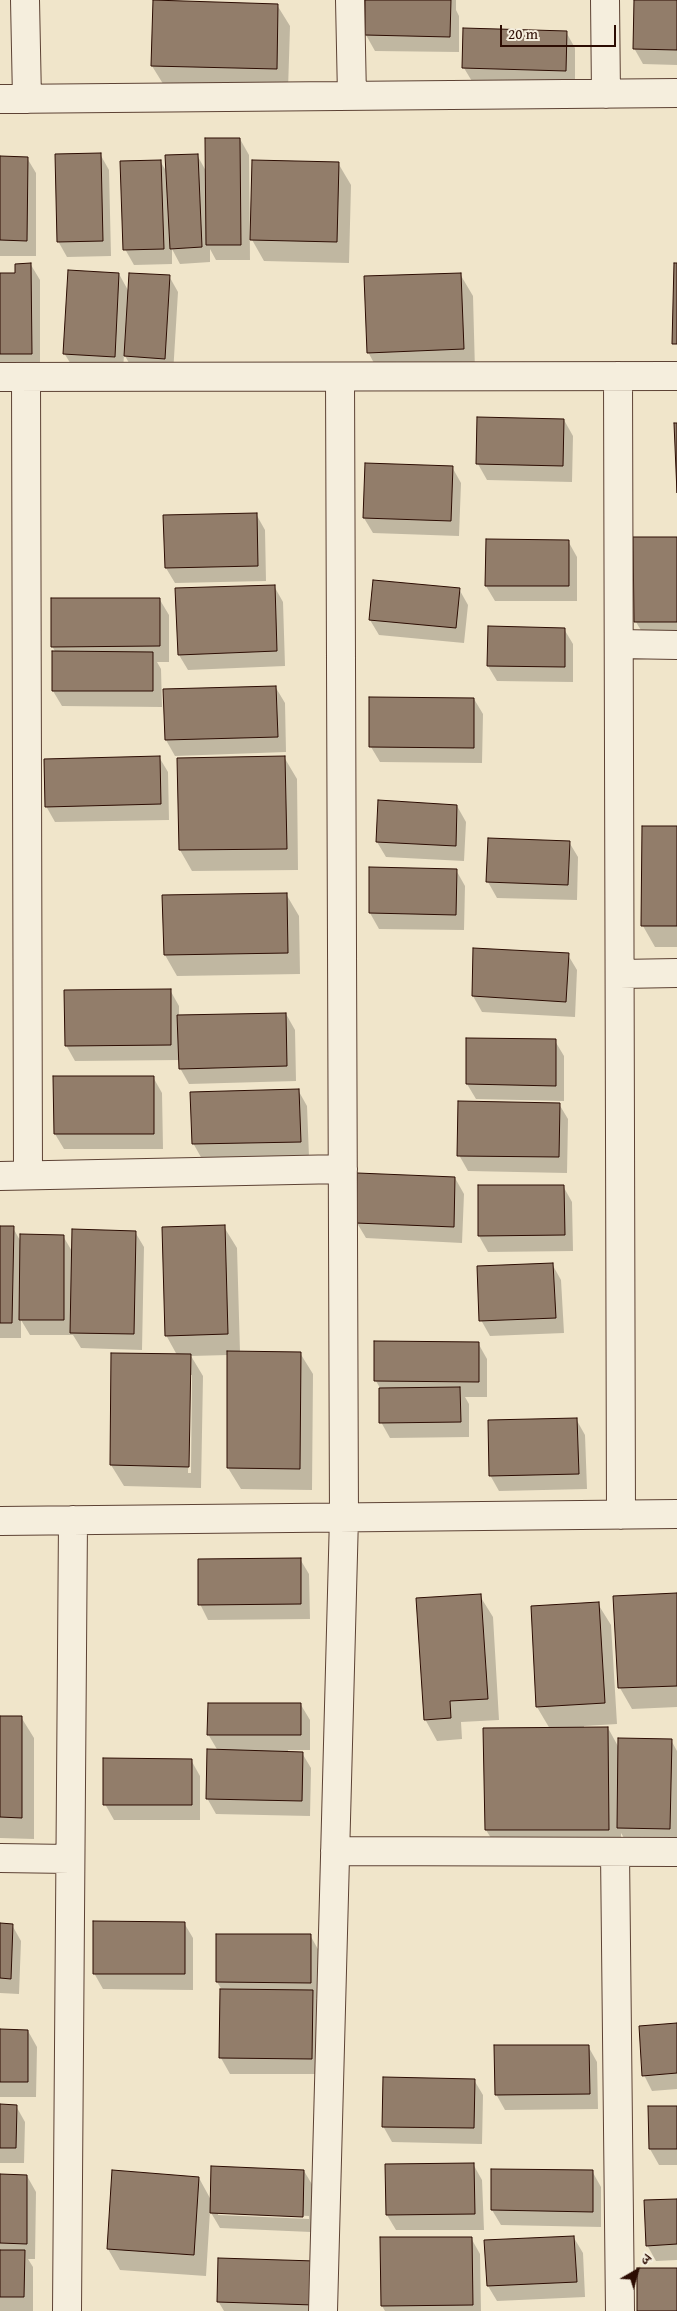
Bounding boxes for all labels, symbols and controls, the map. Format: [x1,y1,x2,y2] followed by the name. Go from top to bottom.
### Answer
[502,15,618,47] scale bar
[508,23,538,44] text: 20 m
[612,2246,662,2296] north arrow
[637,2249,655,2269] text: उ

